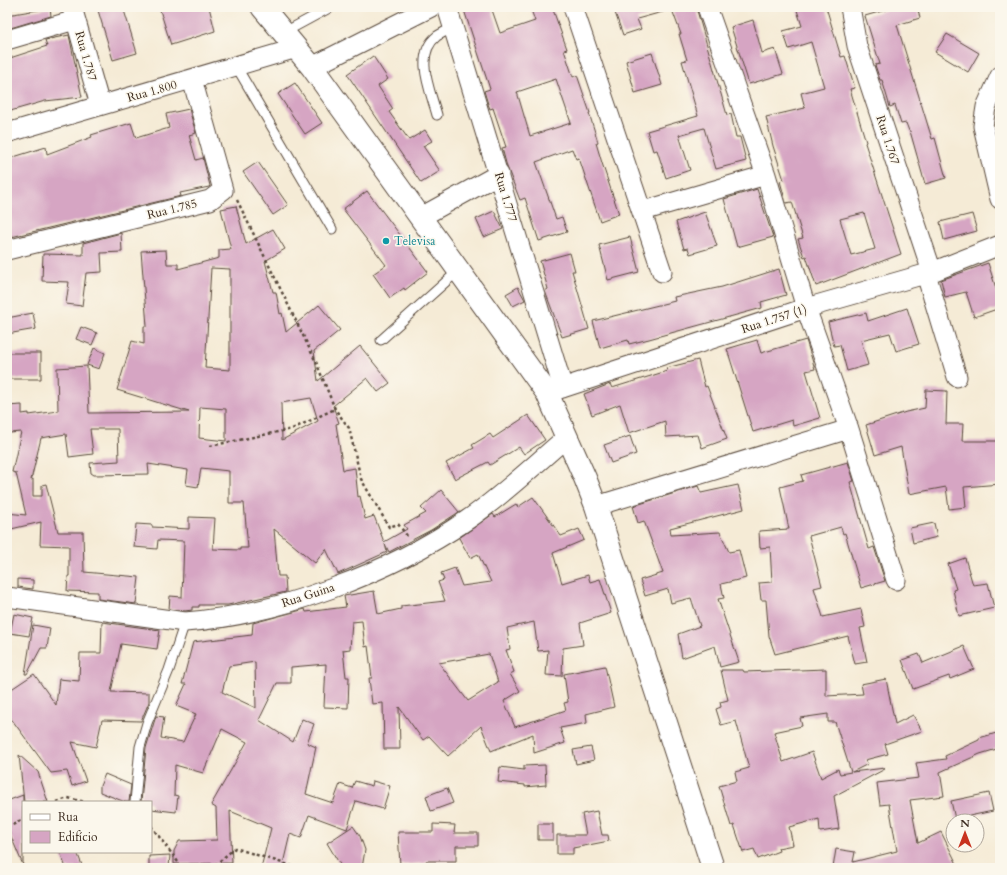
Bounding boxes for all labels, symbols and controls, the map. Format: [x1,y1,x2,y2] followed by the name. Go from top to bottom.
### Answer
[71,29,101,83] street label: Rua 1.787
[125,76,179,106] street label: Rua 1.800
[873,113,903,167] street label: Rua 1.767
[491,170,521,224] street label: Rua 1.777
[145,195,199,223] street label: Rua 1.785
[394,233,436,249] place label: Televisa
[381,236,391,246] marker: Televisa
[739,301,809,337] street label: Rua 1.757 (1)
[279,579,337,611] street label: Rua Guina
[22,801,152,853] legend
[58,809,79,825] text: Rua
[945,813,985,853] north arrow
[960,816,970,831] text: N
[58,829,98,845] text: Edifício

